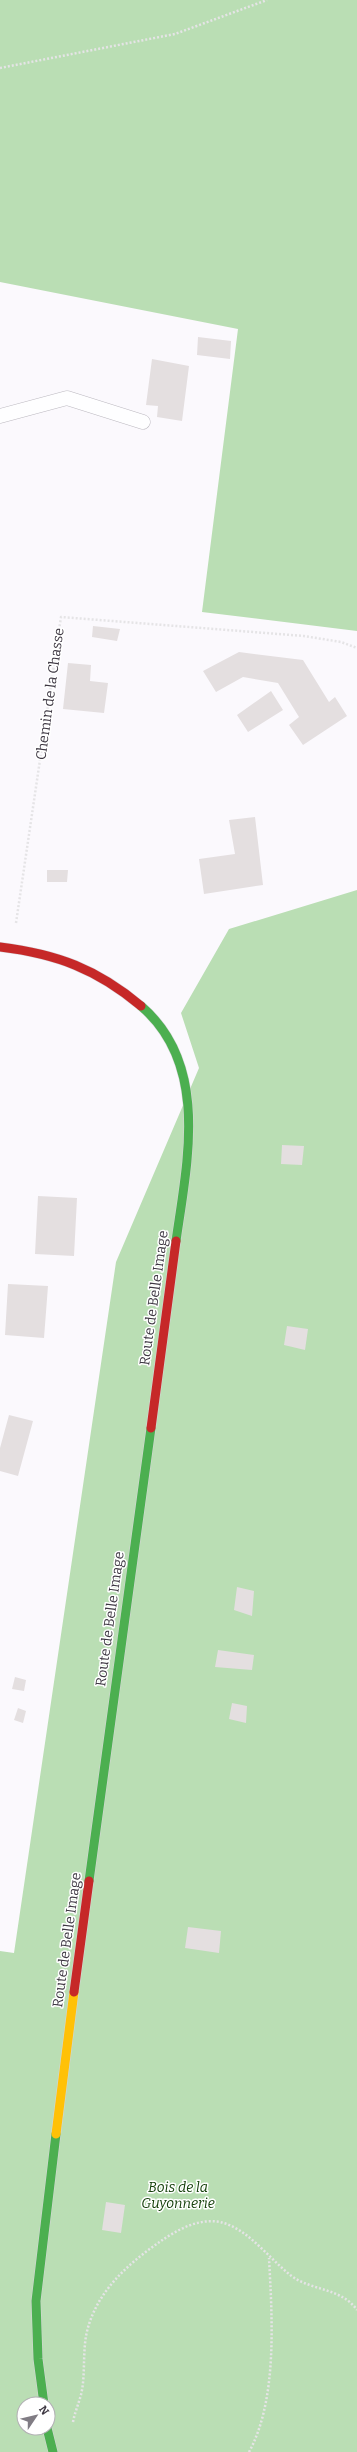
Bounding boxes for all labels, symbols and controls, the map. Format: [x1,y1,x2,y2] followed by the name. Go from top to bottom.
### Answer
[32,627,68,761] street label: Chemin de la Chasse
[136,1229,172,1367] street label: Route de Belle Image
[92,1550,128,1688] street label: Route de Belle Image
[49,1871,85,2009] street label: Route de Belle Image
[141,2179,215,2212] park label: Bois de la Guyonnerie
[16,2396,56,2436] north arrow
[36,2403,52,2418] text: N

